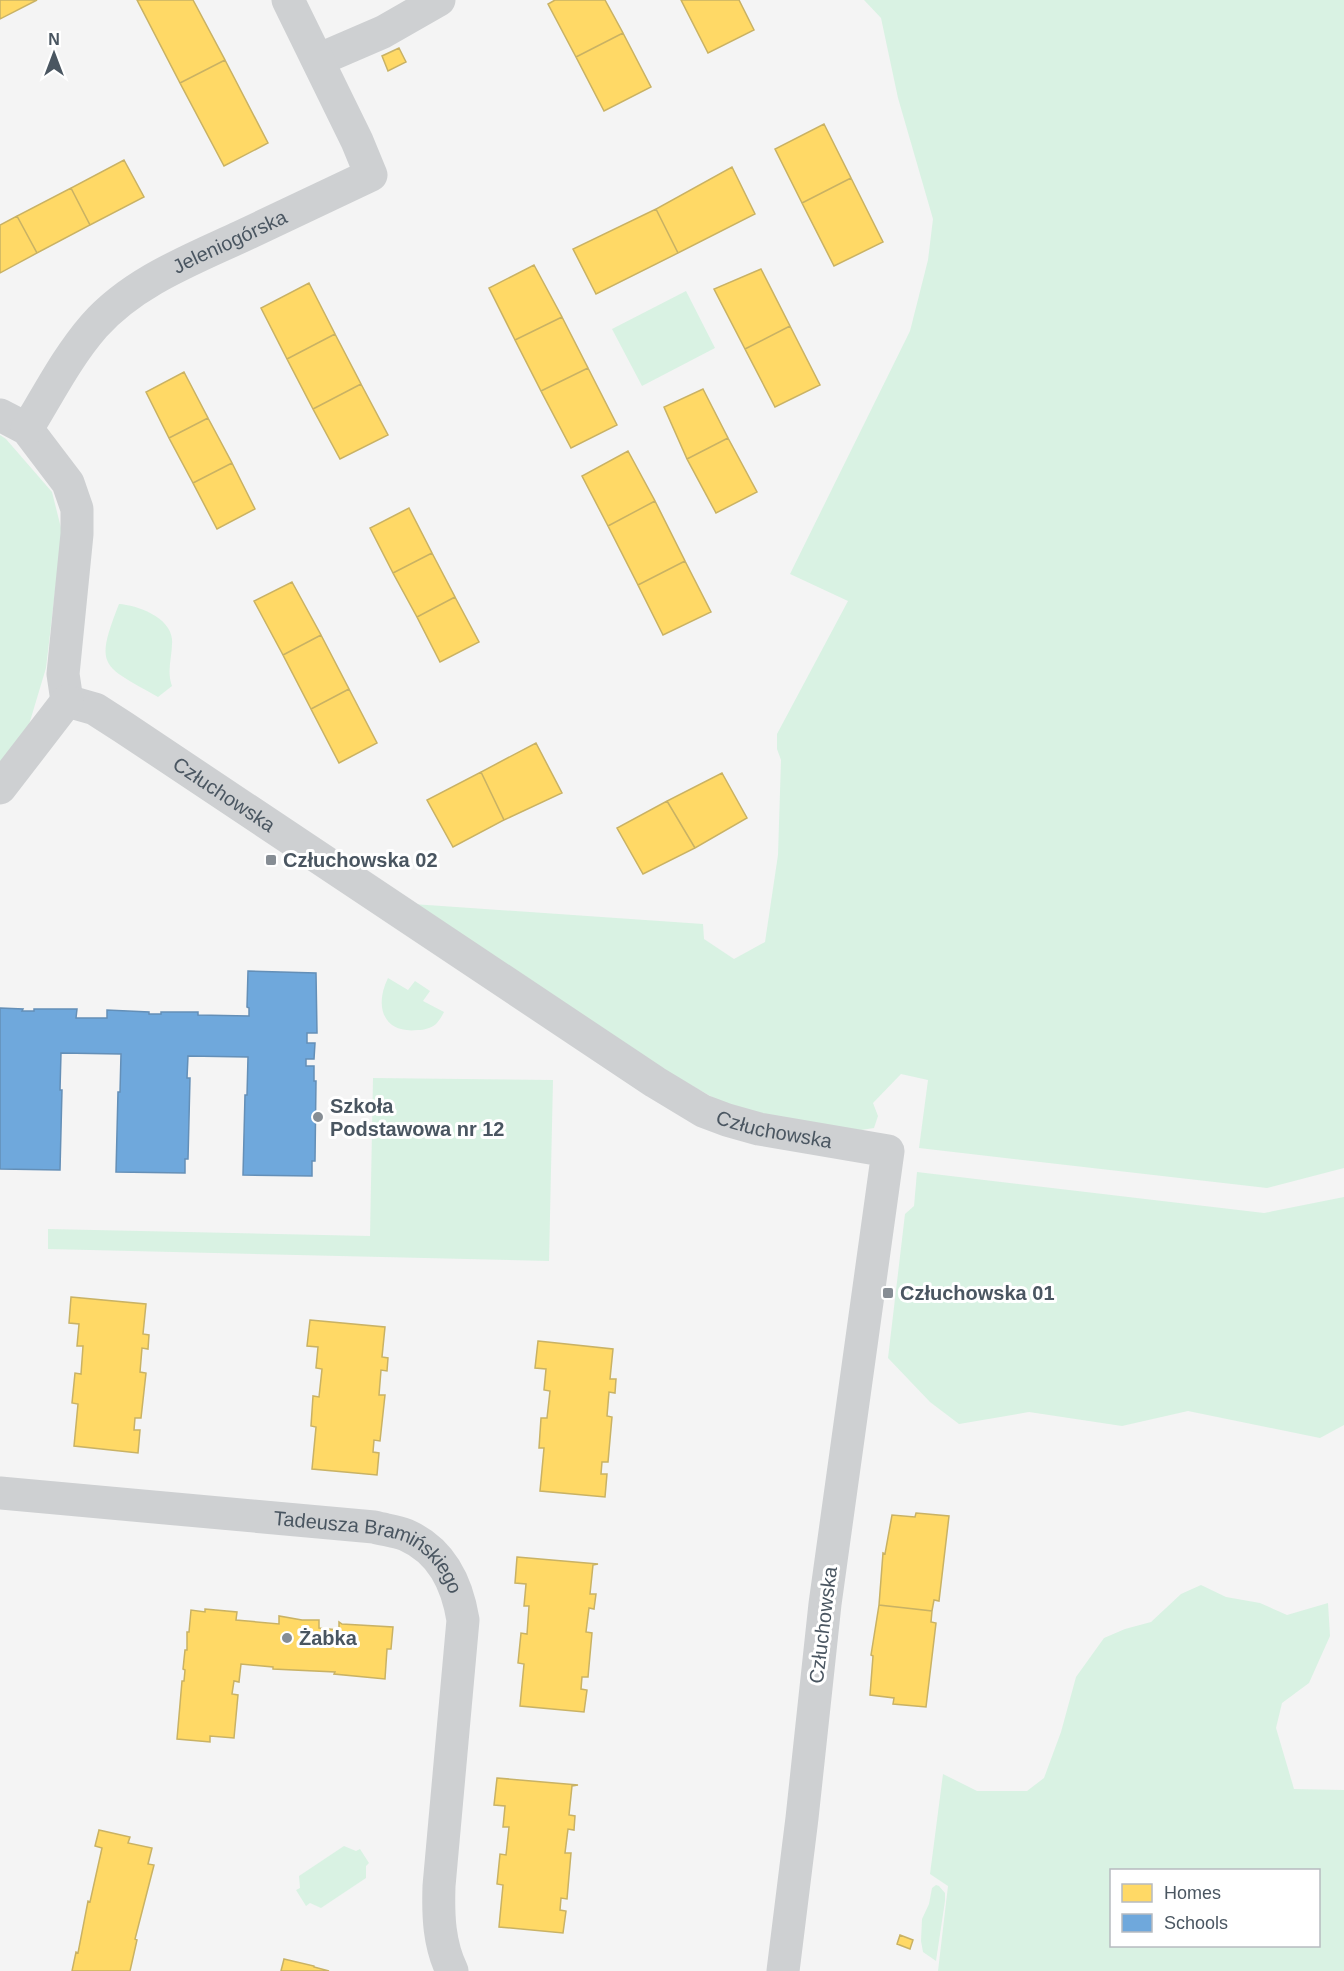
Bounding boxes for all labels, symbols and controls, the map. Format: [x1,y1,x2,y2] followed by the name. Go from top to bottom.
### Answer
[24,24,84,84] north arrow
[48,31,60,48] text: N
[169,205,291,278] street label: Jeleniogórska
[169,753,280,837] street label: Człuchowska
[283,849,438,871] place label: Człuchowska 02
[264,853,278,867] marker: Człuchowska 02
[330,1095,505,1140] place label: Szkoła Podstawowa nr 12
[713,1106,835,1152] street label: Człuchowska
[311,1110,325,1124] marker: Szkoła Podstawowa nr 12
[900,1282,1055,1304] place label: Człuchowska 01
[881,1286,895,1300] marker: Człuchowska 01
[273,1507,467,1596] street label: Tadeusza Bramińskiego
[805,1564,841,1685] street label: Człuchowska
[299,1627,358,1649] place label: Żabka
[280,1631,294,1645] marker: Żabka
[1110,1869,1320,1947] legend
[1164,1883,1221,1903] text: Homes
[1164,1913,1228,1933] text: Schools

